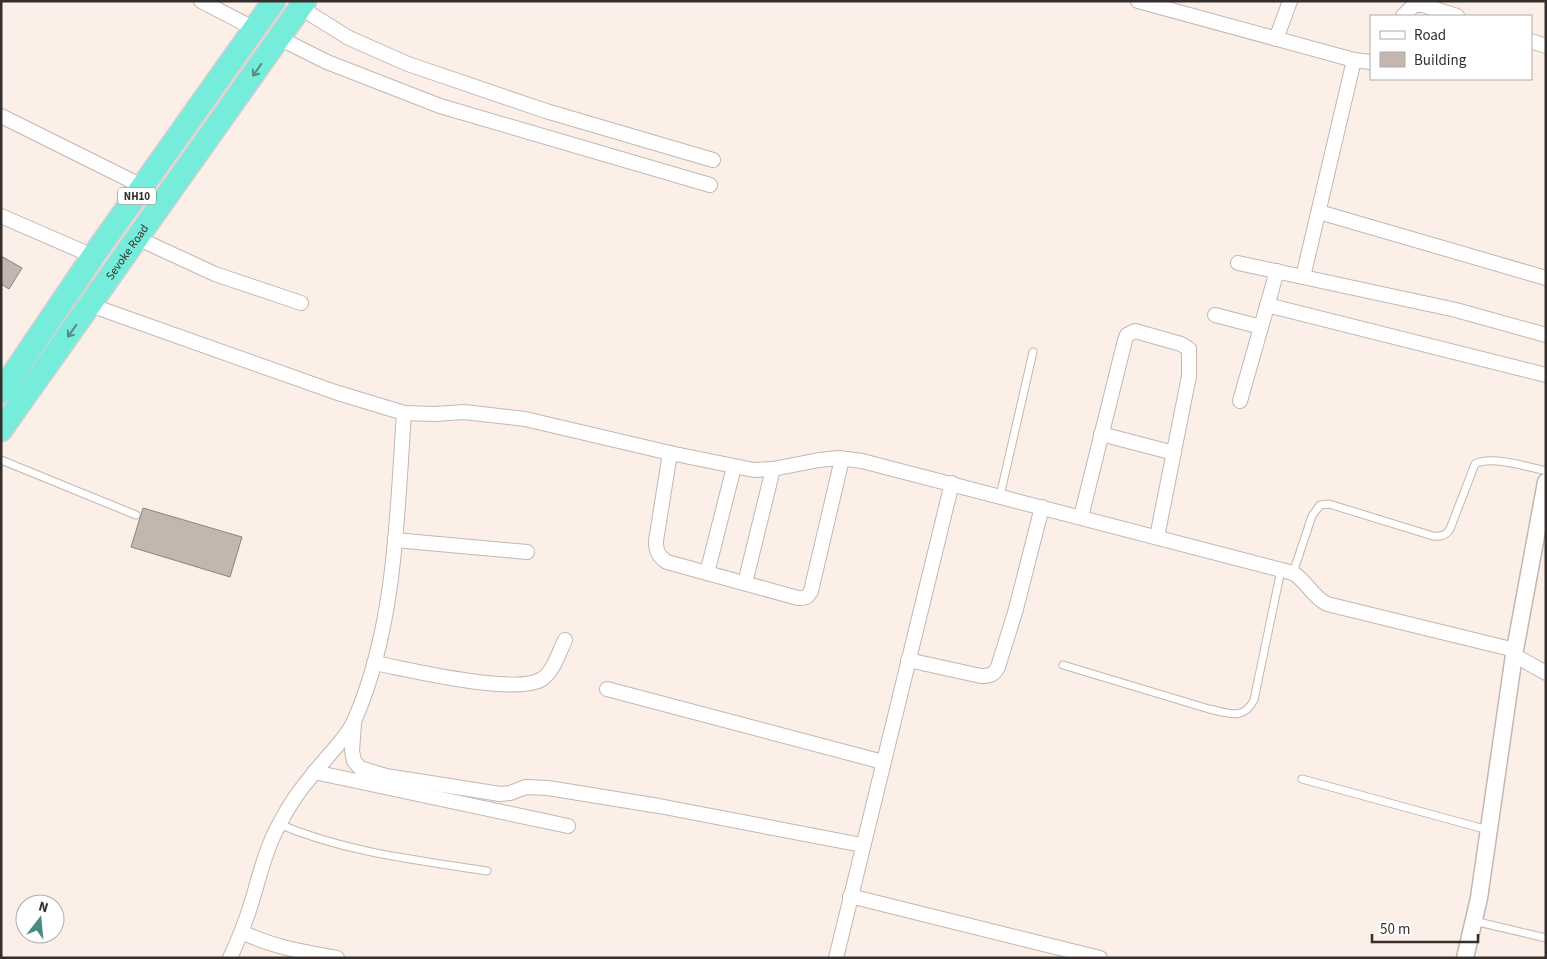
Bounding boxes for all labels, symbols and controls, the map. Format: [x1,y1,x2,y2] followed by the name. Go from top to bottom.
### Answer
[1370,15,1532,80] legend
[1414,25,1446,46] text: Road
[1414,50,1467,71] text: Building
[251,62,262,76] one-way arrow
[118,188,156,205] road number: NH10
[102,221,153,284] street label: Sevoke Road
[66,324,77,337] one-way arrow
[15,894,65,944] north arrow
[36,897,51,918] text: N
[1372,912,1478,944] scale bar
[1380,919,1410,940] text: 50 m

